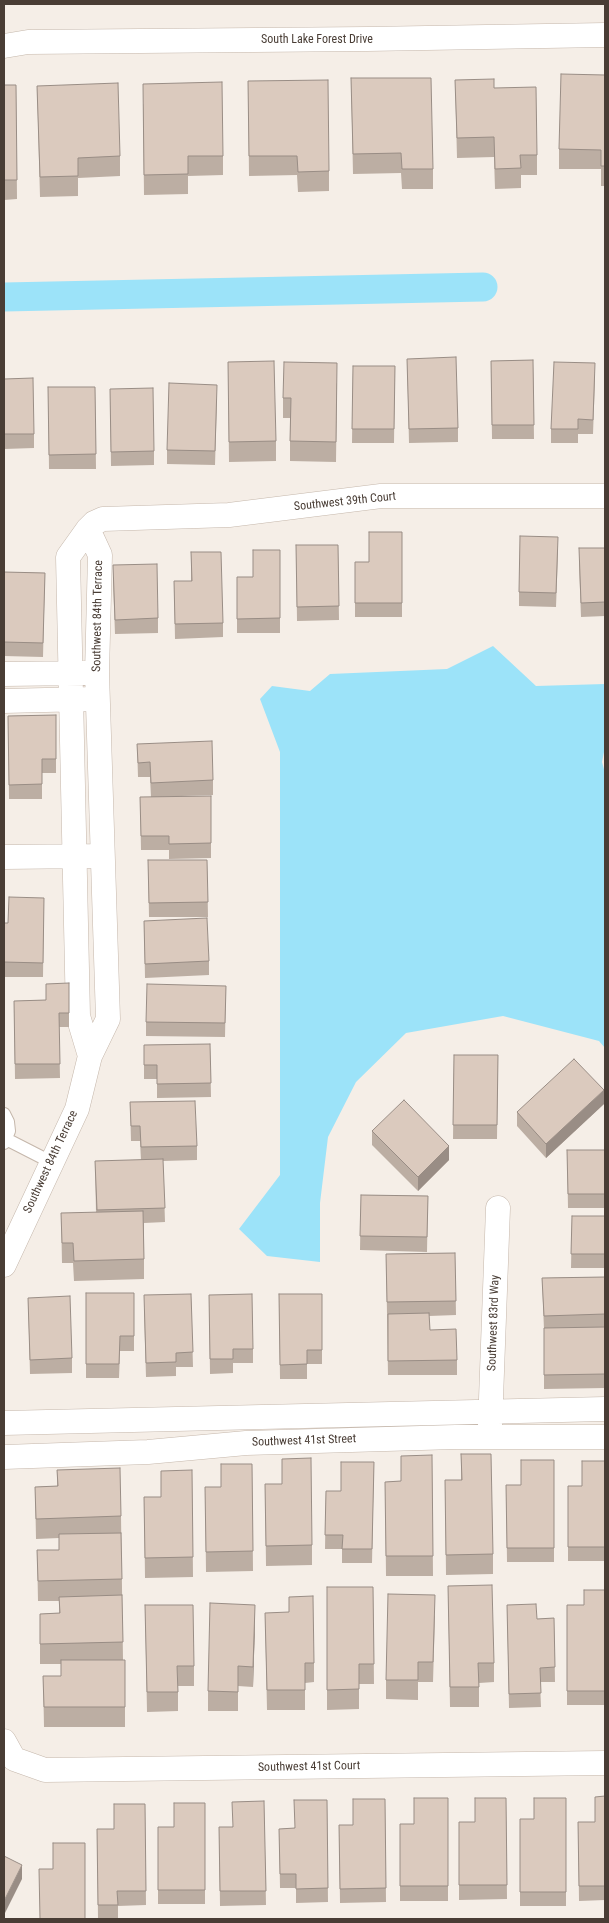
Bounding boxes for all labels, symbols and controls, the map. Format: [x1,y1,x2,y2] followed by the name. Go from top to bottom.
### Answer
[261,33,373,47] street label: South Lake Forest Drive
[293,489,397,515] street label: Southwest 39th Court
[90,560,106,672] street label: Southwest 84th Terrace
[21,1108,81,1216] street label: Southwest 84th Terrace
[485,1275,503,1371] street label: Southwest 83rd Way
[252,1432,356,1450] street label: Southwest 41st Street
[258,1759,360,1775] street label: Southwest 41st Court

